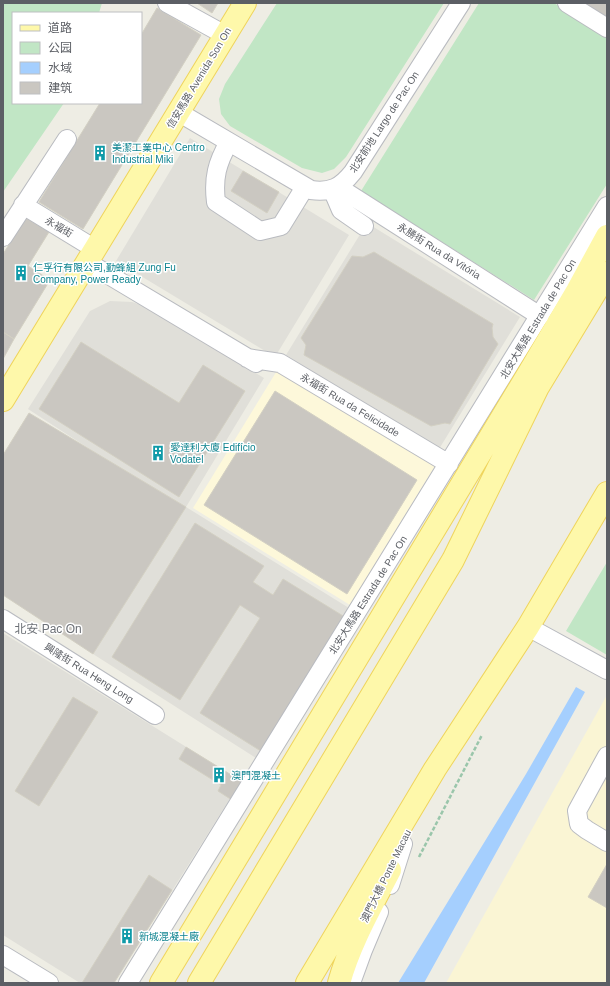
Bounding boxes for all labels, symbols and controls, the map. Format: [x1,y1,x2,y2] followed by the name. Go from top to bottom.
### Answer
[12,12,142,104] legend
[48,21,72,35] text: 道路
[165,26,233,130] street label: 信安馬路 Avenida Son On
[48,41,72,55] text: 公园
[48,61,72,75] text: 水域
[347,69,421,175] street label: 北安前地 Largo de Pac On
[48,81,72,95] text: 建筑
[112,142,205,165] place label: 美潔工業中心 Centro Industrial Miki
[91,144,109,162] building icon: 美潔工業中心 Centro Industrial Miki
[43,215,75,239] street label: 永福街
[395,221,483,281] street label: 永勝街 Rua da Vitória
[498,257,578,381] street label: 北安大馬路 Estrada de Pac On
[33,262,176,285] place label: 仁孚行有限公司,勤蜂組 Zung Fu Company, Power Ready
[12,264,30,282] building icon: 仁孚行有限公司,勤蜂組 Zung Fu Company, Power Ready
[299,371,402,439] street label: 永福街 Rua da Felicidade
[170,442,256,465] place label: 愛達利大廈 Edifício Vodatel
[149,444,167,462] building icon: 愛達利大廈 Edifício Vodatel
[327,534,409,656] street label: 北安大馬路 Estrada de Pac On
[14,622,82,636] district label: 北安 Pac On
[42,641,136,705] street label: 興隆街 Rua Heng Long
[210,766,228,784] building icon: 澳門混凝土
[231,770,281,781] place label: 澳門混凝土
[359,828,413,924] street label: 澳門大橋 Ponte Macau
[118,927,136,945] building icon: 新城混凝土廠
[139,931,199,942] place label: 新城混凝土廠

